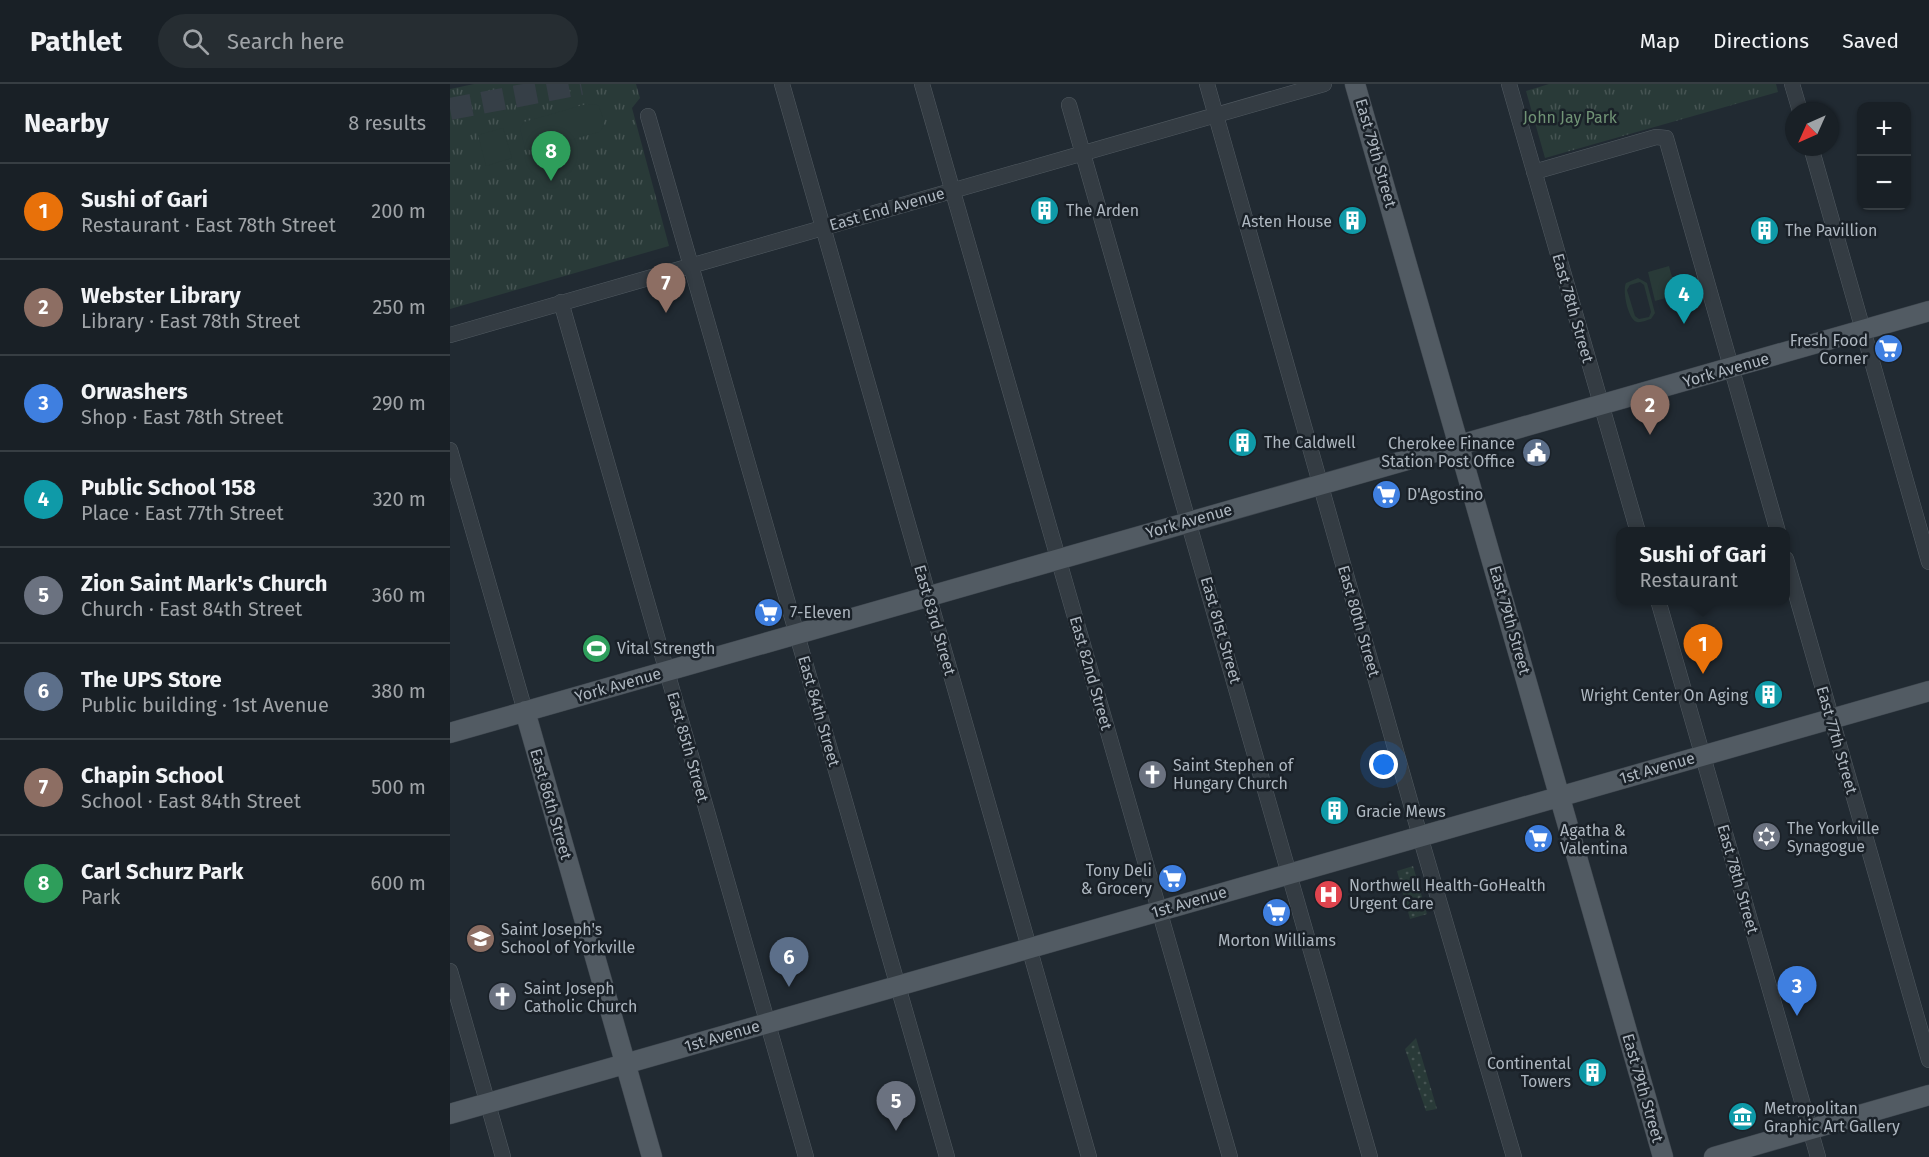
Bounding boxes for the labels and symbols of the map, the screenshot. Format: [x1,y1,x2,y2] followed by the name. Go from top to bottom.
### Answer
[1351,96,1401,210] street label: East 79th Street
[1785,102,1839,156] north arrow
[1523,108,1618,127] park label: John Jay Park
[532,132,570,181] pin: 8
[827,183,947,235] street label: East End Avenue
[1029,194,1061,226] building icon: The Arden
[1066,201,1139,220] place label: The Arden
[1337,205,1369,237] building icon: Asten House
[1242,212,1332,231] place label: Asten House
[1748,214,1780,246] building icon: The Pavillion
[1785,221,1877,240] place label: The Pavillion
[1548,251,1598,365] street label: East 78th Street
[646,264,686,313] pin: 7
[1664,274,1704,324] pin: 4
[1790,331,1869,368] place label: Fresh Food Corner
[1873,333,1905,365] supermarket icon: Fresh Food Corner
[1681,349,1771,391] street label: York Avenue
[1630,386,1670,435] pin: 2
[1227,426,1259,458] building icon: The Caldwell
[1264,433,1356,452] place label: The Caldwell
[1381,434,1515,471] place label: Cherokee Finance Station Post Office
[1520,436,1552,468] public building icon: Cherokee Finance Station Post Office
[1370,478,1402,510] supermarket icon: D'Agostino
[1407,485,1483,504] place label: D'Agostino
[1144,500,1234,542] street label: York Avenue
[910,563,960,678] street label: East 83rd Street
[1334,563,1384,679] street label: East 80th Street
[1485,563,1535,677] street label: East 79th Street
[1197,574,1245,686] street label: East 81st Street
[753,596,785,628] supermarket icon: 7-Eleven
[790,603,851,622] place label: 7-Eleven
[1066,614,1116,732] street label: East 82nd Street
[1684,624,1722,674] pin: 1
[580,632,612,664] sports icon: Vital Strength
[617,639,715,658] place label: Vital Strength
[794,653,844,769] street label: East 84th Street
[573,664,663,706] street label: York Avenue
[1753,679,1785,711] building icon: Wright Center On Aging
[1813,684,1862,796] street label: East 77th Street
[1581,686,1749,705] place label: Wright Center On Aging
[663,690,713,805] street label: East 85th Street
[526,746,576,862] street label: East 86th Street
[1617,748,1697,788] street label: 1st Avenue
[1369,750,1398,779] your location
[1173,756,1295,793] place label: Saint Stephen of Hungary Church
[1136,758,1168,790] church icon: Saint Stephen of Hungary Church
[1319,795,1351,827] building icon: Gracie Mews
[1356,802,1446,821] place label: Gracie Mews
[1787,819,1880,856] place label: The Yorkville Synagogue
[1560,821,1628,858] place label: Agatha & Valentina
[1750,821,1782,853] synagogue icon: The Yorkville Synagogue
[1713,822,1763,936] street label: East 78th Street
[1523,823,1555,855] supermarket icon: Agatha & Valentina
[1081,861,1152,898] place label: Tony Deli & Grocery
[1157,863,1189,895] supermarket icon: Tony Deli & Grocery
[1349,876,1546,913] place label: Northwell Health-GoHealth Urgent Care
[1312,878,1344,910] hospital icon: Northwell Health-GoHealth Urgent Care
[1149,882,1229,922] street label: 1st Avenue
[1261,896,1293,928] supermarket icon: Morton Williams
[501,920,635,957] place label: Saint Joseph's School of Yorkville
[464,922,496,954] school or university icon: Saint Joseph's School of Yorkville
[1218,931,1336,950] place label: Morton Williams
[770,938,808,987] pin: 6
[1778,966,1816,1016] pin: 3
[524,979,637,1016] place label: Saint Joseph Catholic Church
[487,981,519,1013] church icon: Saint Joseph Catholic Church
[682,1016,762,1056] street label: 1st Avenue
[1618,1031,1668,1145] street label: East 79th Street
[1487,1054,1571,1091] place label: Continental Towers
[1576,1056,1608,1088] building icon: Continental Towers
[876,1082,916,1131] pin: 5
[1764,1099,1900,1136] place label: Metropolitan Graphic Art Gallery
[1727,1101,1759,1133] museum icon: Metropolitan Graphic Art Gallery

